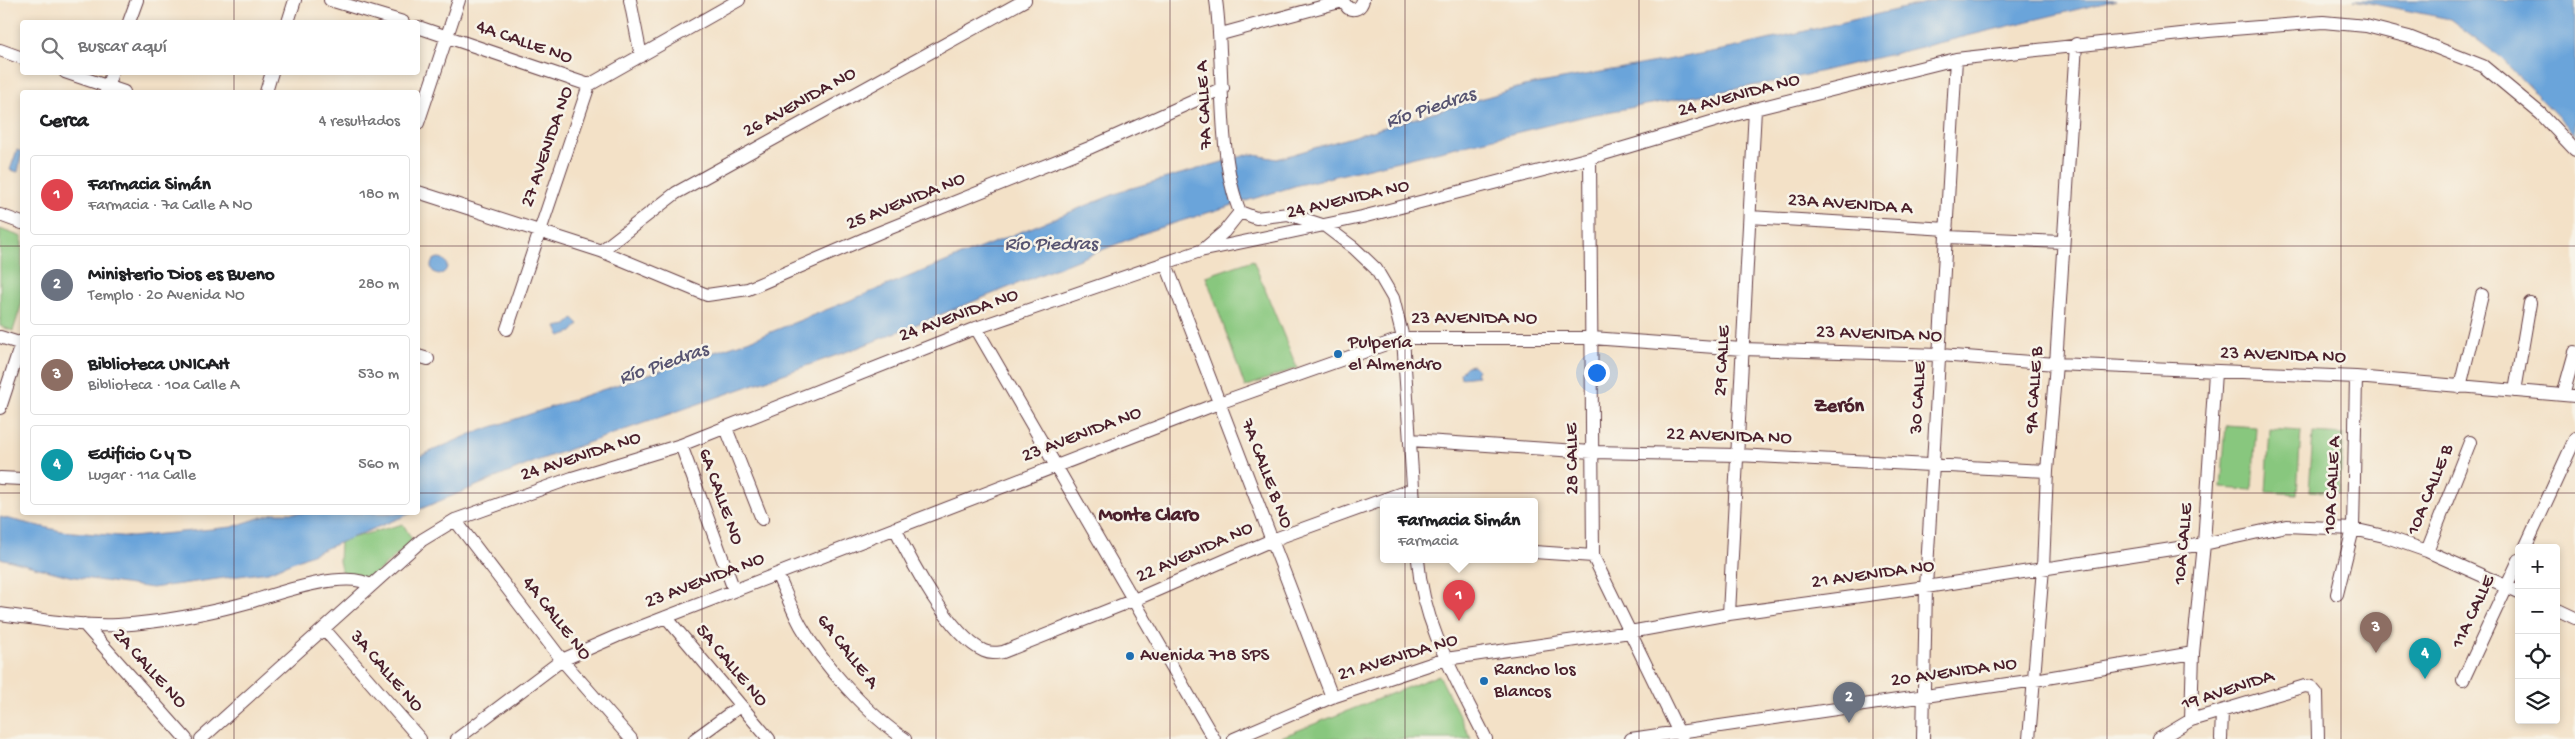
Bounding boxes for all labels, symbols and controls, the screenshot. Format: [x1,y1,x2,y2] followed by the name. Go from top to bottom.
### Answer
[473,16,576,70] street label: 4A CALLE NO
[20,20,420,75] search box
[38,34,66,62] icon: search
[78,36,167,59] text: Buscar aquí
[1191,58,1219,151] street label: 7A CALLE A
[739,62,861,144] street label: 26 AVENIDA NO
[1675,69,1803,123] street label: 24 AVENIDA NO
[517,83,580,210] street label: 27 AVENIDA NO
[1383,83,1480,134] water label: Río Piedras
[40,110,88,135] text: Cerca
[319,113,400,132] text: 4 resultados
[843,167,969,236] street label: 25 AVENIDA NO
[88,174,211,197] text: Farmacia Simán
[1284,175,1412,225] street label: 24 AVENIDA NO
[54,186,60,205] text: 1
[360,186,399,205] text: 180 m
[1787,189,1915,221] street label: 23A AVENIDA A
[88,197,252,216] text: Farmacia · 7a Calle A NO
[1005,234,1099,257] water label: Río Piedras
[88,264,275,287] text: Ministerio Dios es Bueno
[53,276,61,295] text: 2
[358,276,399,295] text: 280 m
[896,284,1022,348] street label: 24 AVENIDA NO
[88,287,245,306] text: Templo · 20 Avenida NO
[1411,308,1538,331] street label: 23 AVENIDA NO
[1816,321,1943,349] street label: 23 AVENIDA NO
[1710,324,1736,397] street label: 29 CALLE
[1347,332,1442,377] place label: Pulpería el Almendro
[616,338,713,391] water label: Río Piedras
[2220,342,2347,370] street label: 23 AVENIDA NO
[2020,345,2050,435] street label: 9A CALLE B
[1332,348,1344,360] marker: Pulpería el Almendro
[88,354,229,377] text: Biblioteca UNICAH
[1584,360,1610,386] your location
[1906,360,1932,436] street label: 30 CALLE
[53,366,61,385] text: 3
[358,366,399,385] text: 530 m
[88,377,239,396] text: Biblioteca · 10a Calle A
[1814,396,1865,419] district label: Zerón
[1019,401,1146,468] street label: 23 AVENIDA NO
[1234,415,1298,533] street label: 7A CALLE B NO
[1561,422,1585,495] street label: 28 CALLE
[1666,423,1793,451] street label: 22 AVENIDA NO
[518,427,645,487] street label: 24 AVENIDA NO
[2319,434,2347,535] street label: 10A CALLE A
[2402,440,2460,540] street label: 10A CALLE B
[88,444,191,467] text: Edificio C y D
[692,446,748,549] street label: 6A CALLE NO
[53,456,61,475] text: 4
[358,456,399,475] text: 560 m
[88,467,196,486] text: Lugar · 11a Calle
[1380,498,1538,563] popup
[2169,501,2199,587] street label: 10A CALLE
[1099,505,1200,528] district label: Monte Claro
[1398,510,1520,533] text: Farmacia Simán
[1133,517,1258,589] street label: 22 AVENIDA NO
[1398,533,1458,552] text: Farmacia
[2515,544,2560,724] map controls
[2515,544,2560,589] button: +
[642,547,769,614] street label: 23 AVENIDA NO
[1810,555,1937,595] street label: 21 AVENIDA NO
[2447,571,2501,653] street label: 11A CALLE
[516,572,596,666] street label: 4A CALLE NO
[1443,580,1475,621] pin: 1
[2515,589,2560,634] button: −
[811,610,884,695] street label: 6A CALLE A
[2360,612,2392,653] pin: 3
[690,620,773,713] street label: 5A CALLE NO
[107,624,192,714] street label: 2A CALLE NO
[343,626,428,718] street label: 3A CALLE NO
[1335,629,1461,687] street label: 21 AVENIDA NO
[2515,634,2560,679] button: locate
[2409,638,2441,679] pin: 4
[1140,645,1269,668] place label: Avenida 718 SPS
[1124,650,1136,662] marker: Avenida 718 SPS
[1889,653,2019,693] street label: 20 AVENIDA NO
[1493,659,1577,704] place label: Rancho los Blancos
[2178,665,2279,717] street label: 19 AVENIDA
[1478,675,1490,687] marker: Rancho los Blancos
[2515,679,2560,724] button: layers
[1833,682,1865,723] pin: 2

